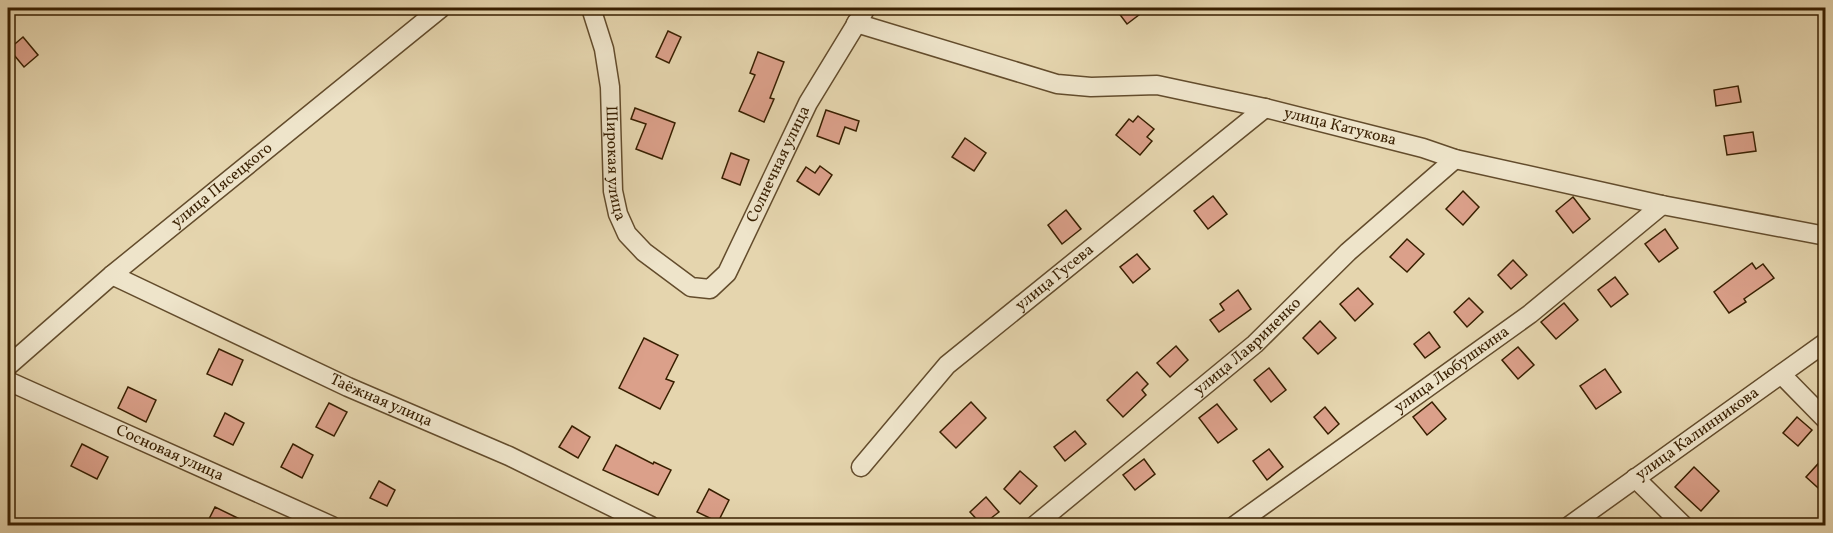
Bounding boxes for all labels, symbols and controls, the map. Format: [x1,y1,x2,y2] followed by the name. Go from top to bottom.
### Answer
[741,102,816,227] street label: Солнечная улица
[1281,102,1399,152] street label: улица Катукова
[600,105,631,225] street label: Широкая улица
[167,138,278,234] street label: улица Пясецкого
[1011,239,1099,316] street label: улица Гусева
[1189,293,1306,401] street label: улица Лавриненко
[1390,321,1514,419] street label: улица Любушкина
[326,369,436,433] street label: Таёжная улица
[1631,382,1764,486] street label: улица Калинникова
[112,420,227,487] street label: Сосновая улица

